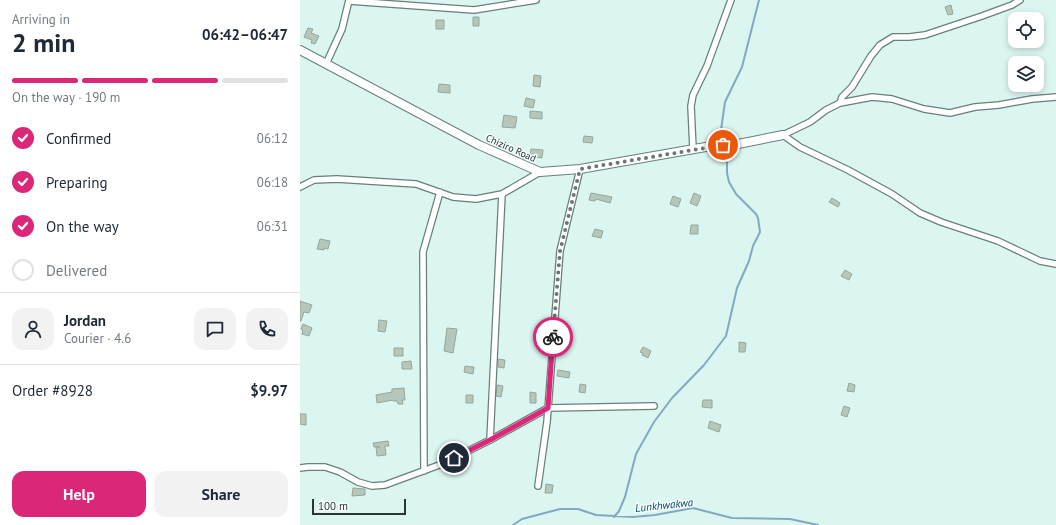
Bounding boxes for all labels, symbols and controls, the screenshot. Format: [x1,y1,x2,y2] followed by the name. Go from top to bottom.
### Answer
[12,11,70,28] text: Arriving in
[1008,12,1044,92] map controls
[1008,12,1044,48] button: locate
[202,25,288,44] text: 06:42–06:47
[12,26,75,59] text: 2 min
[1008,56,1044,92] button: layers
[12,89,120,106] text: On the way · 190 m
[12,127,34,149] icon: check
[706,128,740,162] pin
[46,129,111,148] text: Confirmed
[257,130,288,147] text: 06:12
[484,131,538,165] street label: Chiziro Road
[712,134,734,156] icon: bag
[12,171,34,193] icon: check
[46,173,108,192] text: Preparing
[257,174,288,191] text: 06:18
[12,215,34,237] icon: check
[46,217,119,236] text: On the way
[257,218,288,235] text: 06:31
[46,261,107,280] text: Delivered
[12,308,54,350] button: person
[194,308,236,350] button: chat
[246,308,288,350] button: phone
[64,311,106,330] text: Jordan
[533,317,573,357] courier
[542,326,564,348] icon: bike
[64,330,131,347] text: Courier · 4.6
[12,381,93,400] text: Order #8928
[250,381,288,400] text: $9.97
[437,441,471,475] pin
[443,447,465,469] icon: home
[12,471,146,517] button: Help
[154,471,288,517] button: Share
[634,495,694,515] water label: Lunkhwakwa
[312,497,406,516] scale bar
[318,499,348,513] text: 100 m

